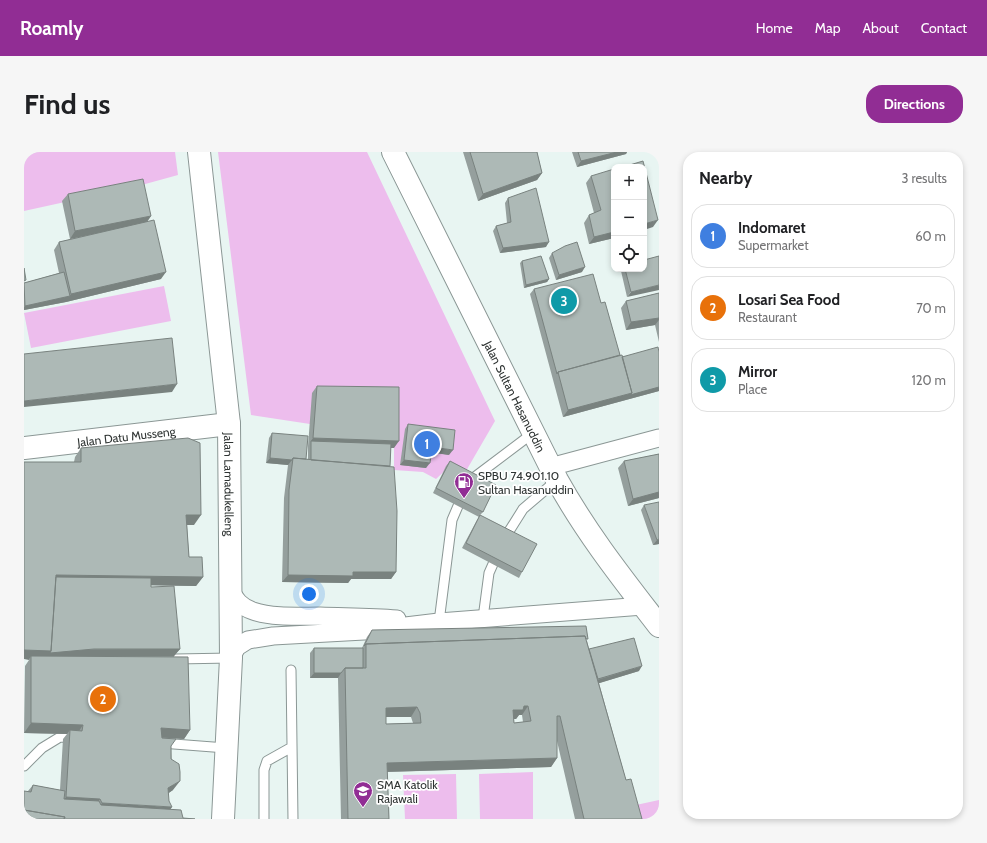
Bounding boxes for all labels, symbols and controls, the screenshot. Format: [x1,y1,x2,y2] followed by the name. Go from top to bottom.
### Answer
[20,17,83,40] text: Roamly
[756,19,793,37] text: Home
[815,19,840,37] text: Map
[862,19,899,37] text: About
[921,19,967,37] text: Contact
[866,85,963,123] button: Directions
[24,87,110,121] text: Find us
[611,164,647,272] map controls
[611,164,647,200] button: +
[699,168,752,188] text: Nearby
[901,170,947,186] text: 3 results
[611,200,647,236] button: −
[738,219,806,237] text: Indomaret
[711,228,715,244] text: 1
[915,228,946,244] text: 60 m
[611,236,647,272] button: locate
[738,237,809,253] text: Supermarket
[551,286,577,316] pin: 3
[738,291,840,309] text: Losari Sea Food
[710,300,716,316] text: 2
[916,300,946,316] text: 70 m
[738,309,797,325] text: Restaurant
[481,337,549,455] street label: Jalan Sultan Hasanuddin
[738,363,777,381] text: Mirror
[709,372,717,388] text: 3
[912,372,946,388] text: 120 m
[738,381,767,397] text: Place
[75,423,177,449] street label: Jalan Datu Musseng
[414,429,440,459] pin: 1
[222,432,237,537] street label: Jalan Lamadukelleng
[478,468,574,497] place label: SPBU 74.901.10 Sultan Hasanuddin
[453,471,475,499] fuel station icon: SPBU 74.901.10 Sultan Hasanuddin
[299,584,319,604] your location
[90,684,116,714] pin: 2
[377,777,438,806] place label: SMA Katolik Rajawali
[352,780,374,808] school or university icon: SMA Katolik Rajawali

